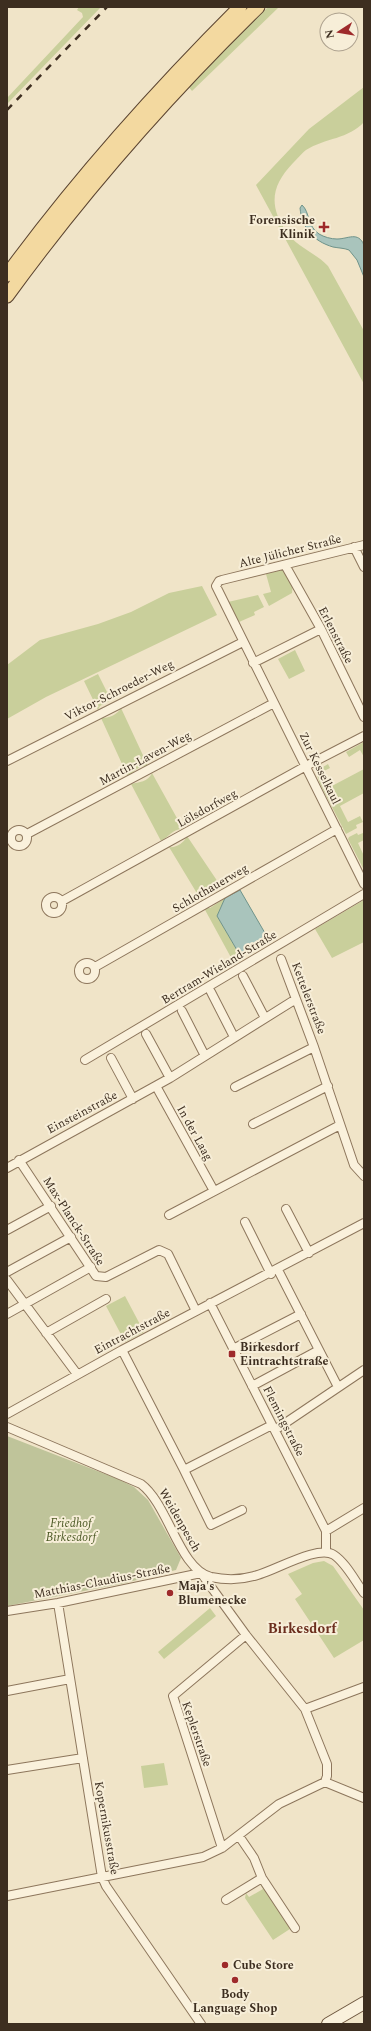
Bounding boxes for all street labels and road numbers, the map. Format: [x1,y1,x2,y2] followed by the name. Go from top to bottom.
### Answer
[237,530,344,573] street label: Alte Jülicher Straße
[313,603,358,667] street label: Erlenstraße
[61,655,177,726] street label: Viktor-Schroeder-Weg
[96,726,195,791] street label: Martin-Laven-Weg
[294,729,345,808] street label: Zur Kesselkaul
[174,784,241,833] street label: Lölsdorfweg
[169,859,252,918] street label: Schlothauerweg
[158,925,281,1009] street label: Bertram-Wieland-Straße
[286,959,331,1037] street label: Kettelerstraße
[43,1086,121,1139] street label: Einsteinstraße
[172,1102,218,1164] street label: In der Laag
[38,1173,110,1270] street label: Max-Planck-Straße
[91,1303,174,1360] street label: Eintrachtstraße
[258,1383,310,1460] street label: Flemingstraße
[154,1485,206,1556] street label: Weidenpesch
[32,1559,172,1604] street label: Matthias-Claudius-Straße
[176,1699,217,1770] street label: Keplerstraße
[89,1780,124,1876] street label: Kopernikusstraße

